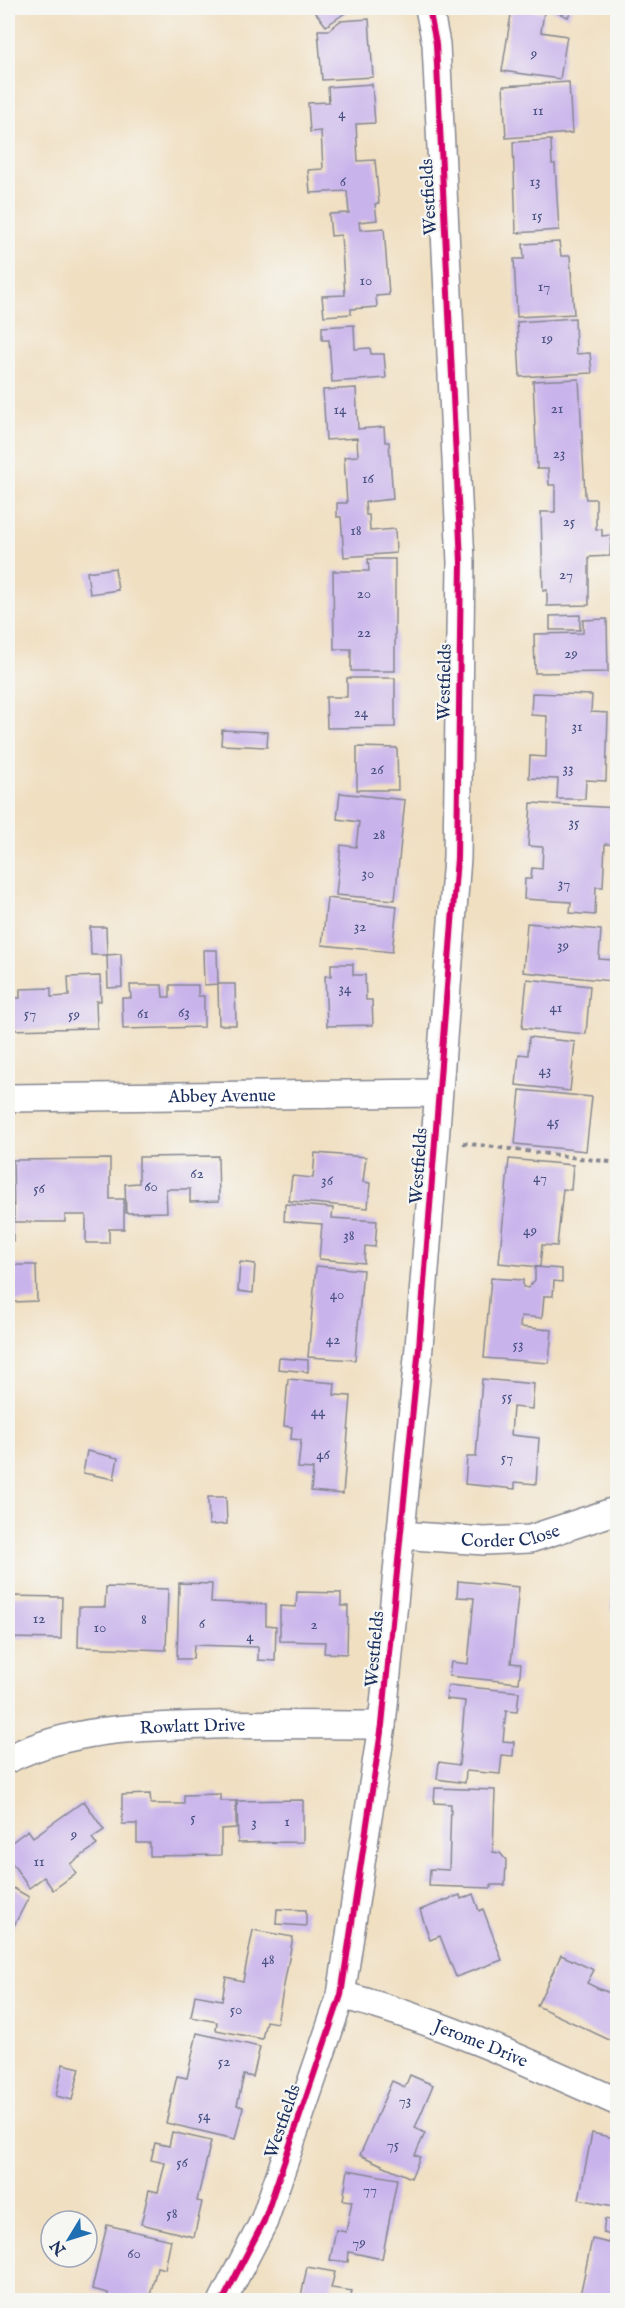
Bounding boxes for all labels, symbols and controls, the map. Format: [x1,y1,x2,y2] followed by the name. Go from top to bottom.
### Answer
[530,44,537,63] house number: 9
[532,101,544,120] house number: 11
[338,104,346,123] house number: 4
[416,158,443,236] street label: Westfields
[340,172,347,191] house number: 6
[529,172,541,191] house number: 13
[531,206,543,225] house number: 15
[360,271,372,290] house number: 10
[538,277,550,296] house number: 17
[541,329,553,348] house number: 19
[551,399,563,418] house number: 21
[334,400,347,419] house number: 14
[553,444,565,463] house number: 23
[362,469,375,488] house number: 16
[563,512,576,531] house number: 25
[350,521,362,540] house number: 18
[559,565,573,584] house number: 27
[357,584,371,603] house number: 20
[357,623,371,642] house number: 22
[433,644,458,721] street label: Westfields
[564,644,578,663] house number: 29
[354,703,369,722] house number: 24
[571,717,583,736] house number: 31
[562,759,574,778] house number: 33
[370,760,384,779] house number: 26
[568,813,580,832] house number: 35
[373,825,386,844] house number: 28
[362,864,374,883] house number: 30
[558,874,570,893] house number: 37
[354,917,366,936] house number: 32
[557,936,569,955] house number: 39
[339,979,352,998] house number: 34
[550,998,562,1017] house number: 41
[178,1003,190,1022] house number: 63
[24,1004,36,1023] house number: 57
[137,1004,149,1023] house number: 61
[68,1005,80,1024] house number: 59
[539,1061,551,1080] house number: 43
[167,1085,276,1109] street label: Abbey Avenue
[547,1112,560,1131] house number: 45
[405,1127,434,1205] street label: Westfields
[190,1164,204,1183] house number: 62
[533,1168,547,1187] house number: 47
[321,1171,334,1190] house number: 36
[144,1177,158,1196] house number: 60
[33,1179,46,1198] house number: 56
[523,1221,537,1240] house number: 49
[343,1226,355,1245] house number: 38
[330,1285,344,1304] house number: 40
[326,1330,340,1349] house number: 42
[512,1335,524,1354] house number: 53
[502,1387,513,1406] house number: 55
[311,1402,326,1421] house number: 44
[316,1445,331,1464] house number: 46
[501,1448,513,1467] house number: 57
[460,1520,563,1554] street label: Corder Close
[33,1609,45,1628] house number: 12
[141,1610,147,1629] house number: 8
[361,1610,390,1688] street label: Westfields
[199,1614,206,1633] house number: 6
[310,1615,318,1634] house number: 2
[94,1618,106,1637] house number: 10
[246,1627,254,1646] house number: 4
[139,1715,245,1741] street label: Rowlatt Drive
[190,1808,196,1827] house number: 5
[284,1812,290,1831] house number: 1
[251,1813,257,1832] house number: 3
[70,1825,77,1844] house number: 9
[33,1852,45,1871] house number: 11
[261,1950,275,1969] house number: 48
[230,2000,242,2019] house number: 50
[428,2015,531,2074] street label: Jerome Drive
[218,2052,230,2071] house number: 52
[260,2082,307,2161] street label: Westfields
[399,2091,411,2110] house number: 73
[198,2106,211,2125] house number: 54
[387,2135,400,2154] house number: 75
[176,2153,189,2172] house number: 56
[363,2180,377,2199] house number: 77
[166,2204,178,2223] house number: 58
[39,2209,99,2269] north arrow
[352,2233,366,2252] house number: 79
[47,2235,72,2259] text: N
[127,2244,141,2263] house number: 60

